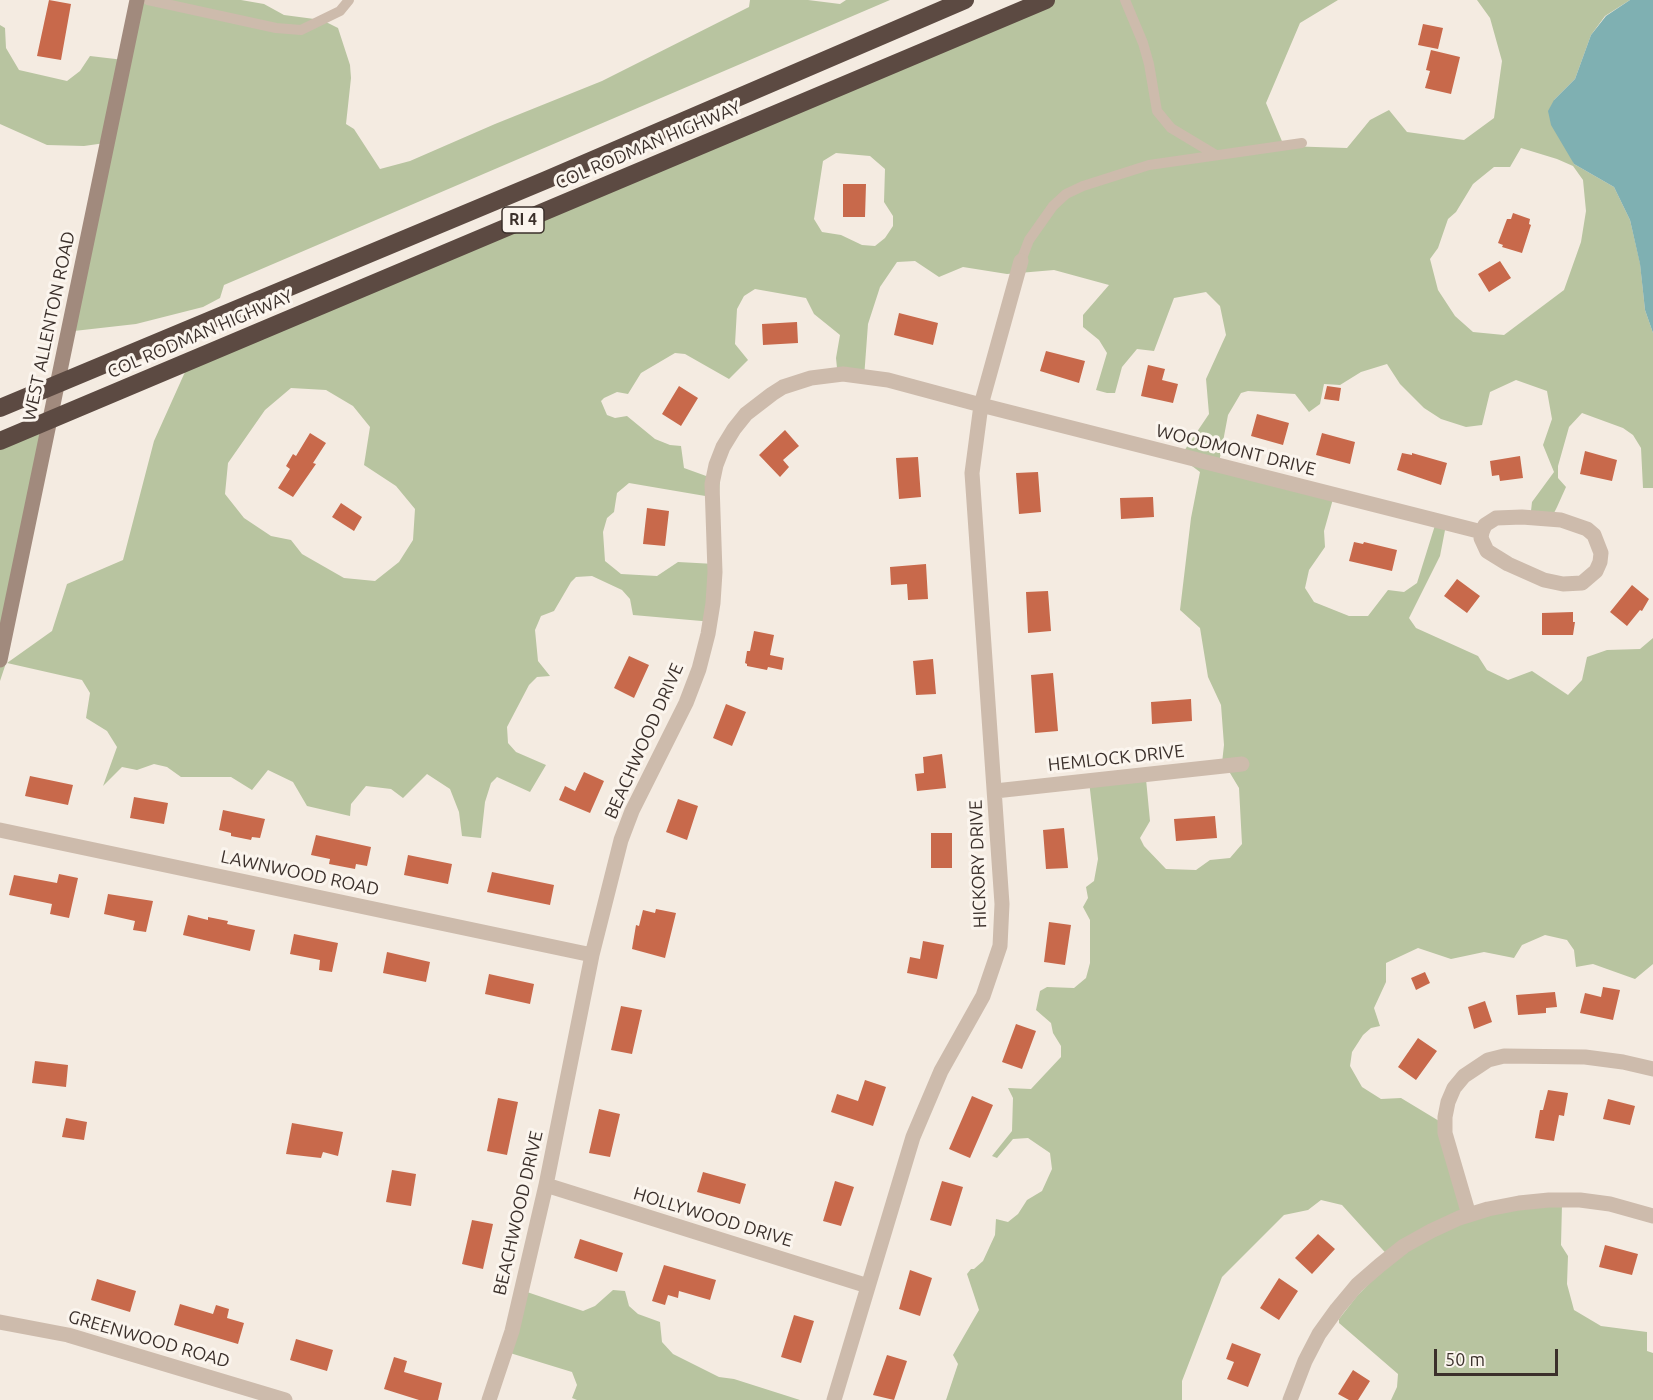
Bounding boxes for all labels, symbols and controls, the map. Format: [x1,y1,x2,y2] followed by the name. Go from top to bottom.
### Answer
[552,96,744,194] street label: COL RODMAN HIGHWAY
[502,207,544,233] road number: RI 4
[18,229,80,423] street label: WEST ALLENTON ROAD
[104,285,296,383] street label: COL RODMAN HIGHWAY
[1154,420,1318,480] street label: WOODMONT DRIVE
[600,660,688,822] street label: BEACHWOOD DRIVE
[1047,740,1185,776] street label: HEMLOCK DRIVE
[965,800,991,928] street label: HICKORY DRIVE
[219,846,381,900] street label: LAWNWOOD ROAD
[489,1129,547,1297] street label: BEACHWOOD DRIVE
[631,1183,795,1251] street label: HOLLYWOOD DRIVE
[66,1306,232,1372] street label: GREENWOOD ROAD
[1437,1337,1562,1375] scale bar
[1445,1349,1485,1369] text: 50 m

